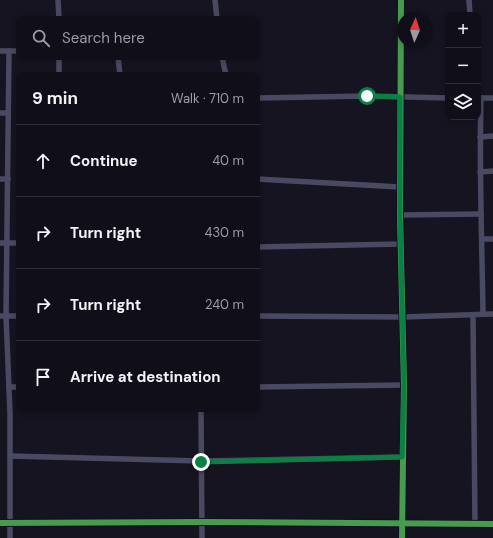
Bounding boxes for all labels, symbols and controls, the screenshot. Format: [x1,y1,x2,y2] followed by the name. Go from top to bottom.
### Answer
[397,12,433,48] north arrow
[445,12,481,120] map controls
[445,12,481,48] button: +
[16,16,260,60] search box
[30,27,52,49] icon: search
[62,28,145,48] text: Search here
[445,48,481,84] button: −
[445,84,481,120] button: layers
[32,87,78,109] text: 9 min
[358,87,376,105] route start
[171,90,244,107] text: Walk · 710 m
[32,150,54,172] icon: ahead
[70,151,138,171] text: Continue
[212,152,244,169] text: 40 m
[32,222,54,244] icon: right
[70,223,141,243] text: Turn right
[204,224,244,241] text: 430 m
[32,294,54,316] icon: right
[70,295,141,315] text: Turn right
[205,296,244,313] text: 240 m
[32,366,54,388] icon: arrive
[70,367,221,387] text: Arrive at destination
[192,453,210,471] route end

